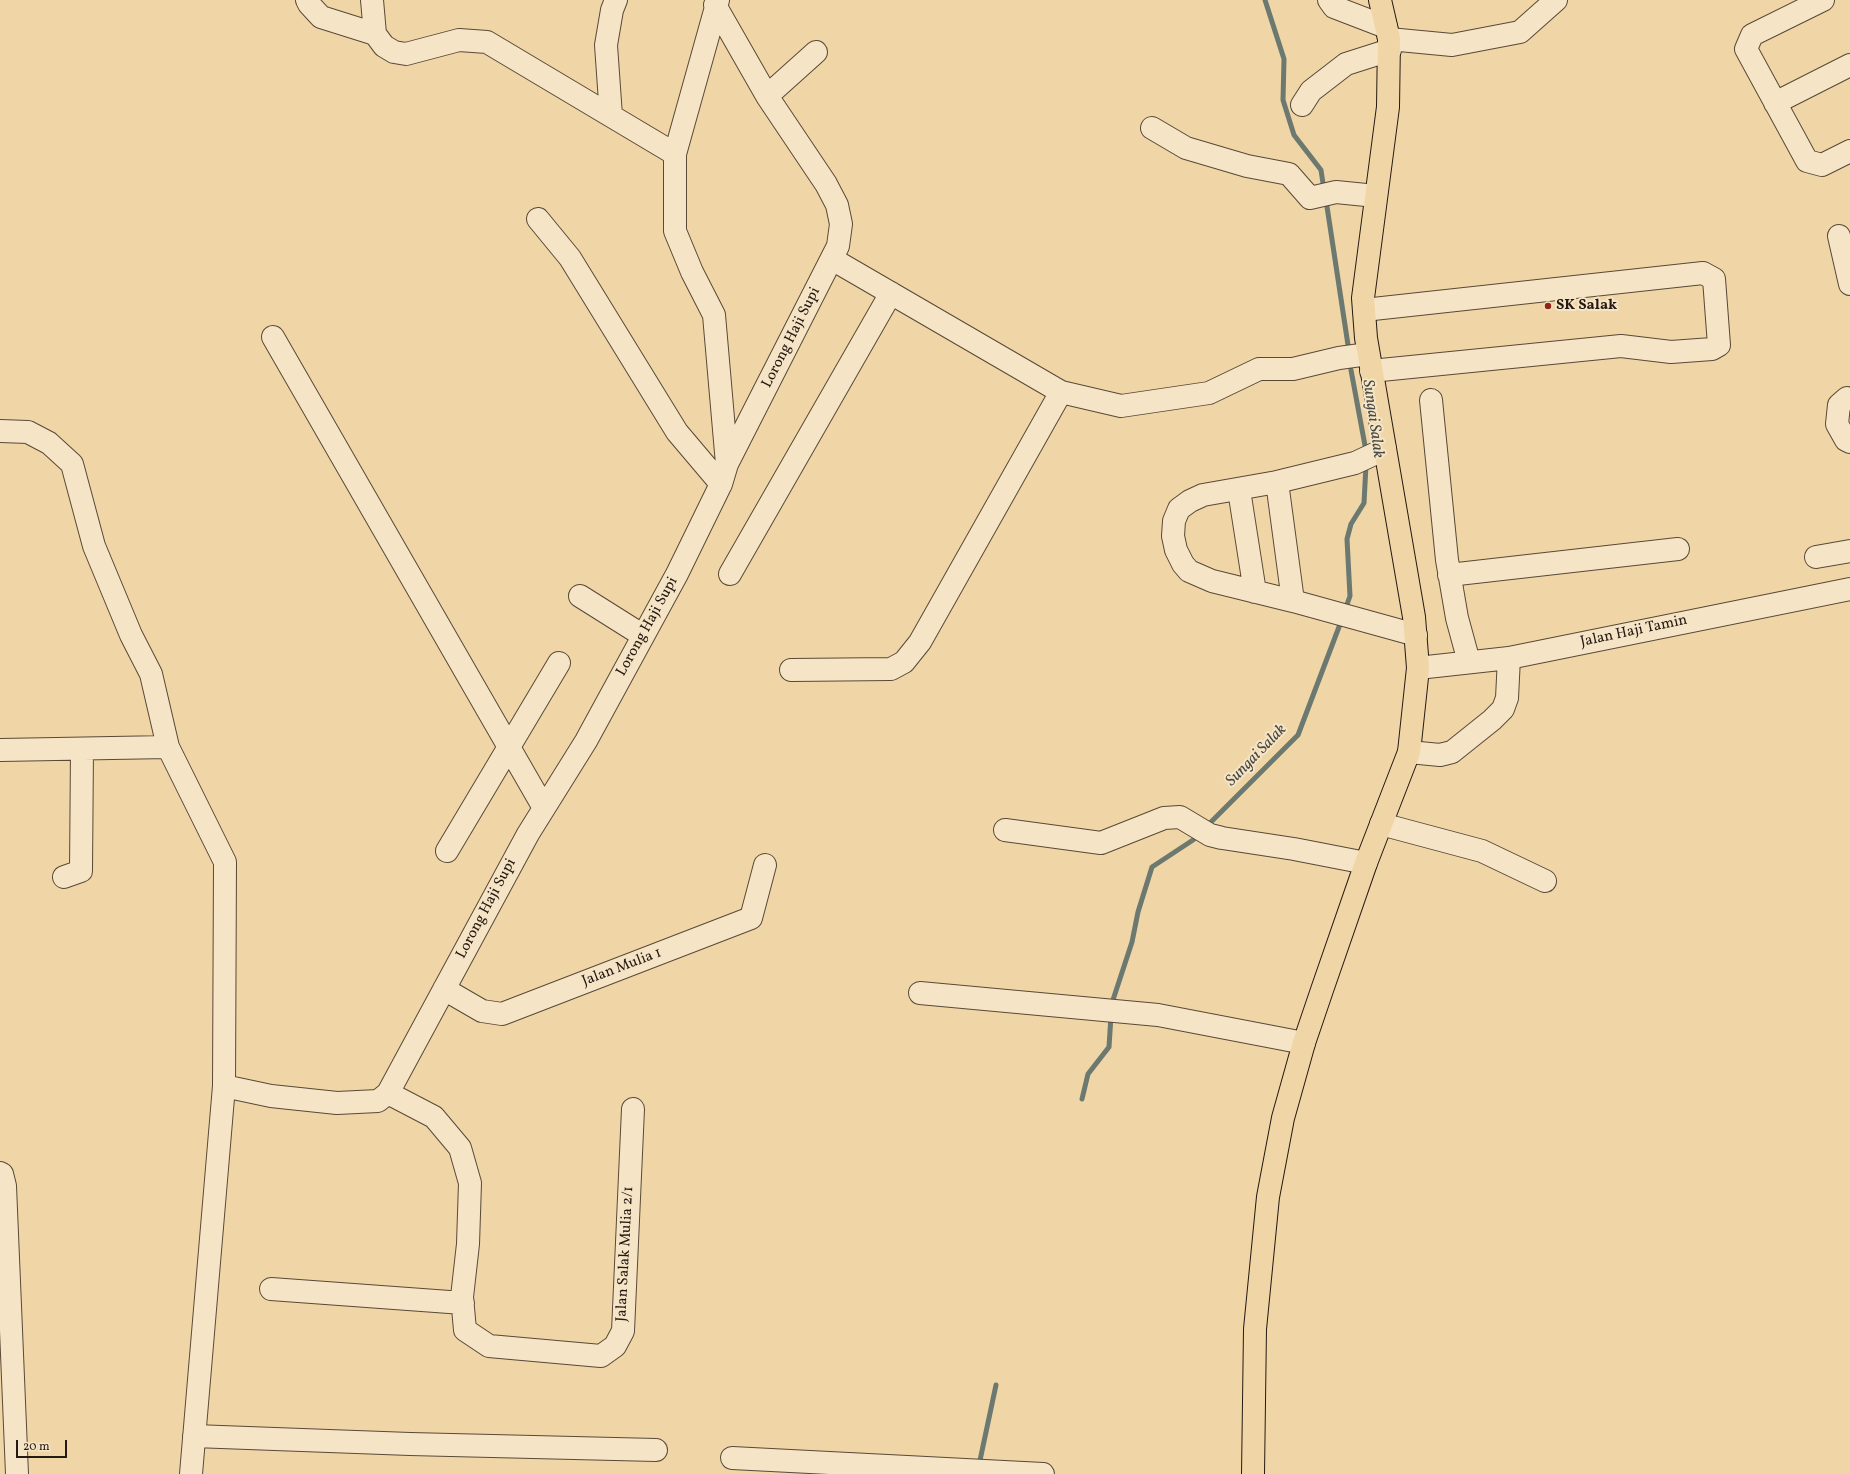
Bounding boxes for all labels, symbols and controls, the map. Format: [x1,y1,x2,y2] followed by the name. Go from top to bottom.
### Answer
[759,285,825,391] street label: Lorong Haji Supi
[1556,297,1617,315] place label: SK Salak
[1543,301,1553,311] marker: SK Salak
[1357,378,1387,460] water label: Sungai Salak
[613,574,683,680] street label: Lorong Haji Supi
[1579,612,1689,652] street label: Jalan Haji Tamin
[1223,721,1291,791] water label: Sungai Salak
[453,856,521,962] street label: Lorong Haji Supi
[580,945,664,991] street label: Jalan Mulia 1
[613,1186,639,1322] street label: Jalan Salak Mulia 2/1
[18,1432,69,1458] scale bar
[23,1439,50,1455] text: 20 m

